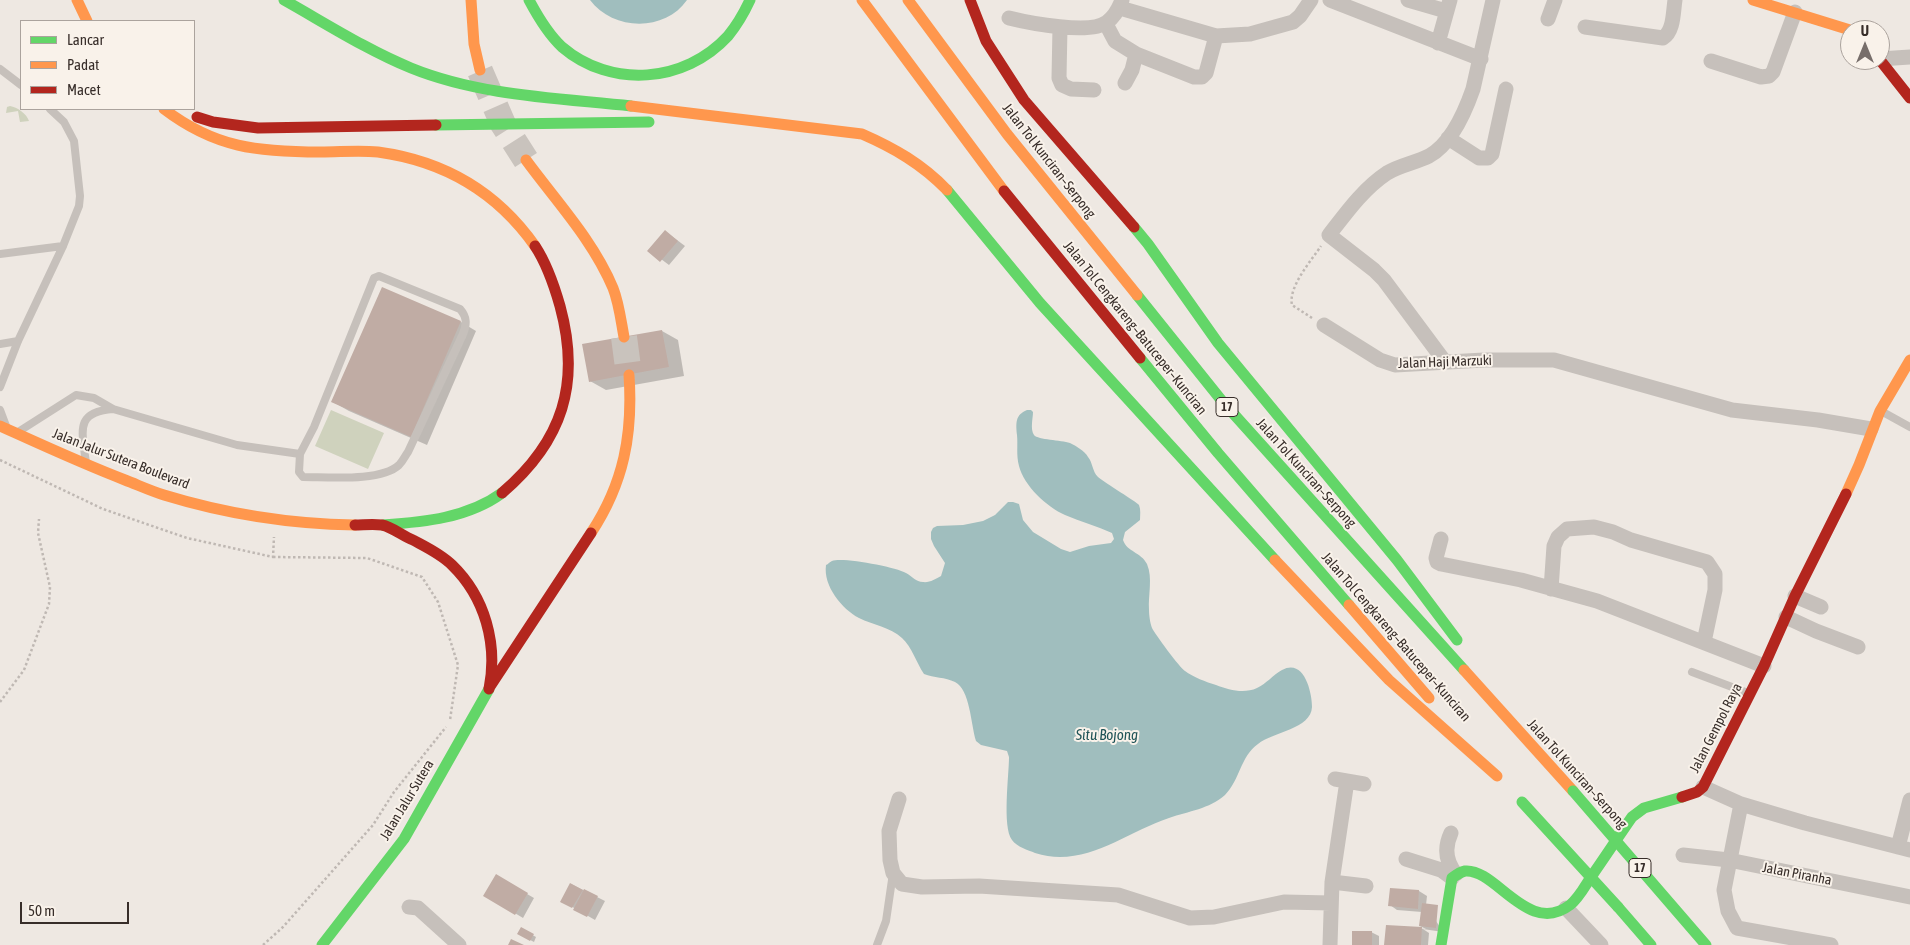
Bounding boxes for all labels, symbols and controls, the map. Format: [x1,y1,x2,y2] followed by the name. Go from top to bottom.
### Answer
[20,20,195,110] legend
[1840,20,1890,70] north arrow
[1861,23,1869,39] text: U
[67,31,104,48] text: Lancar
[67,56,99,73] text: Padat
[67,81,101,98] text: Macet
[999,100,1099,222] street label: Jalan Tol Kunciran–Serpong
[1060,238,1210,418] street label: Jalan Tol Cengkareng–Batuceper–Kunciran
[1398,352,1492,372] street label: Jalan Haji Marzuki
[1216,398,1238,417] road number: 17
[1253,415,1359,531] street label: Jalan Tol Kunciran–Serpong
[50,425,192,493] street label: Jalan Jalur Sutera Boulevard
[1318,549,1474,725] street label: Jalan Tol Cengkareng–Batuceper–Kunciran
[1686,680,1746,776] street label: Jalan Gempol Raya
[1524,716,1630,832] street label: Jalan Tol Kunciran–Serpong
[1076,726,1138,744] water label: Situ Bojong
[376,757,438,843] street label: Jalan Jalur Sutera
[1629,858,1651,878] road number: 17
[1761,859,1833,889] street label: Jalan Piranha
[22,892,131,924] scale bar
[28,902,55,919] text: 50 m

